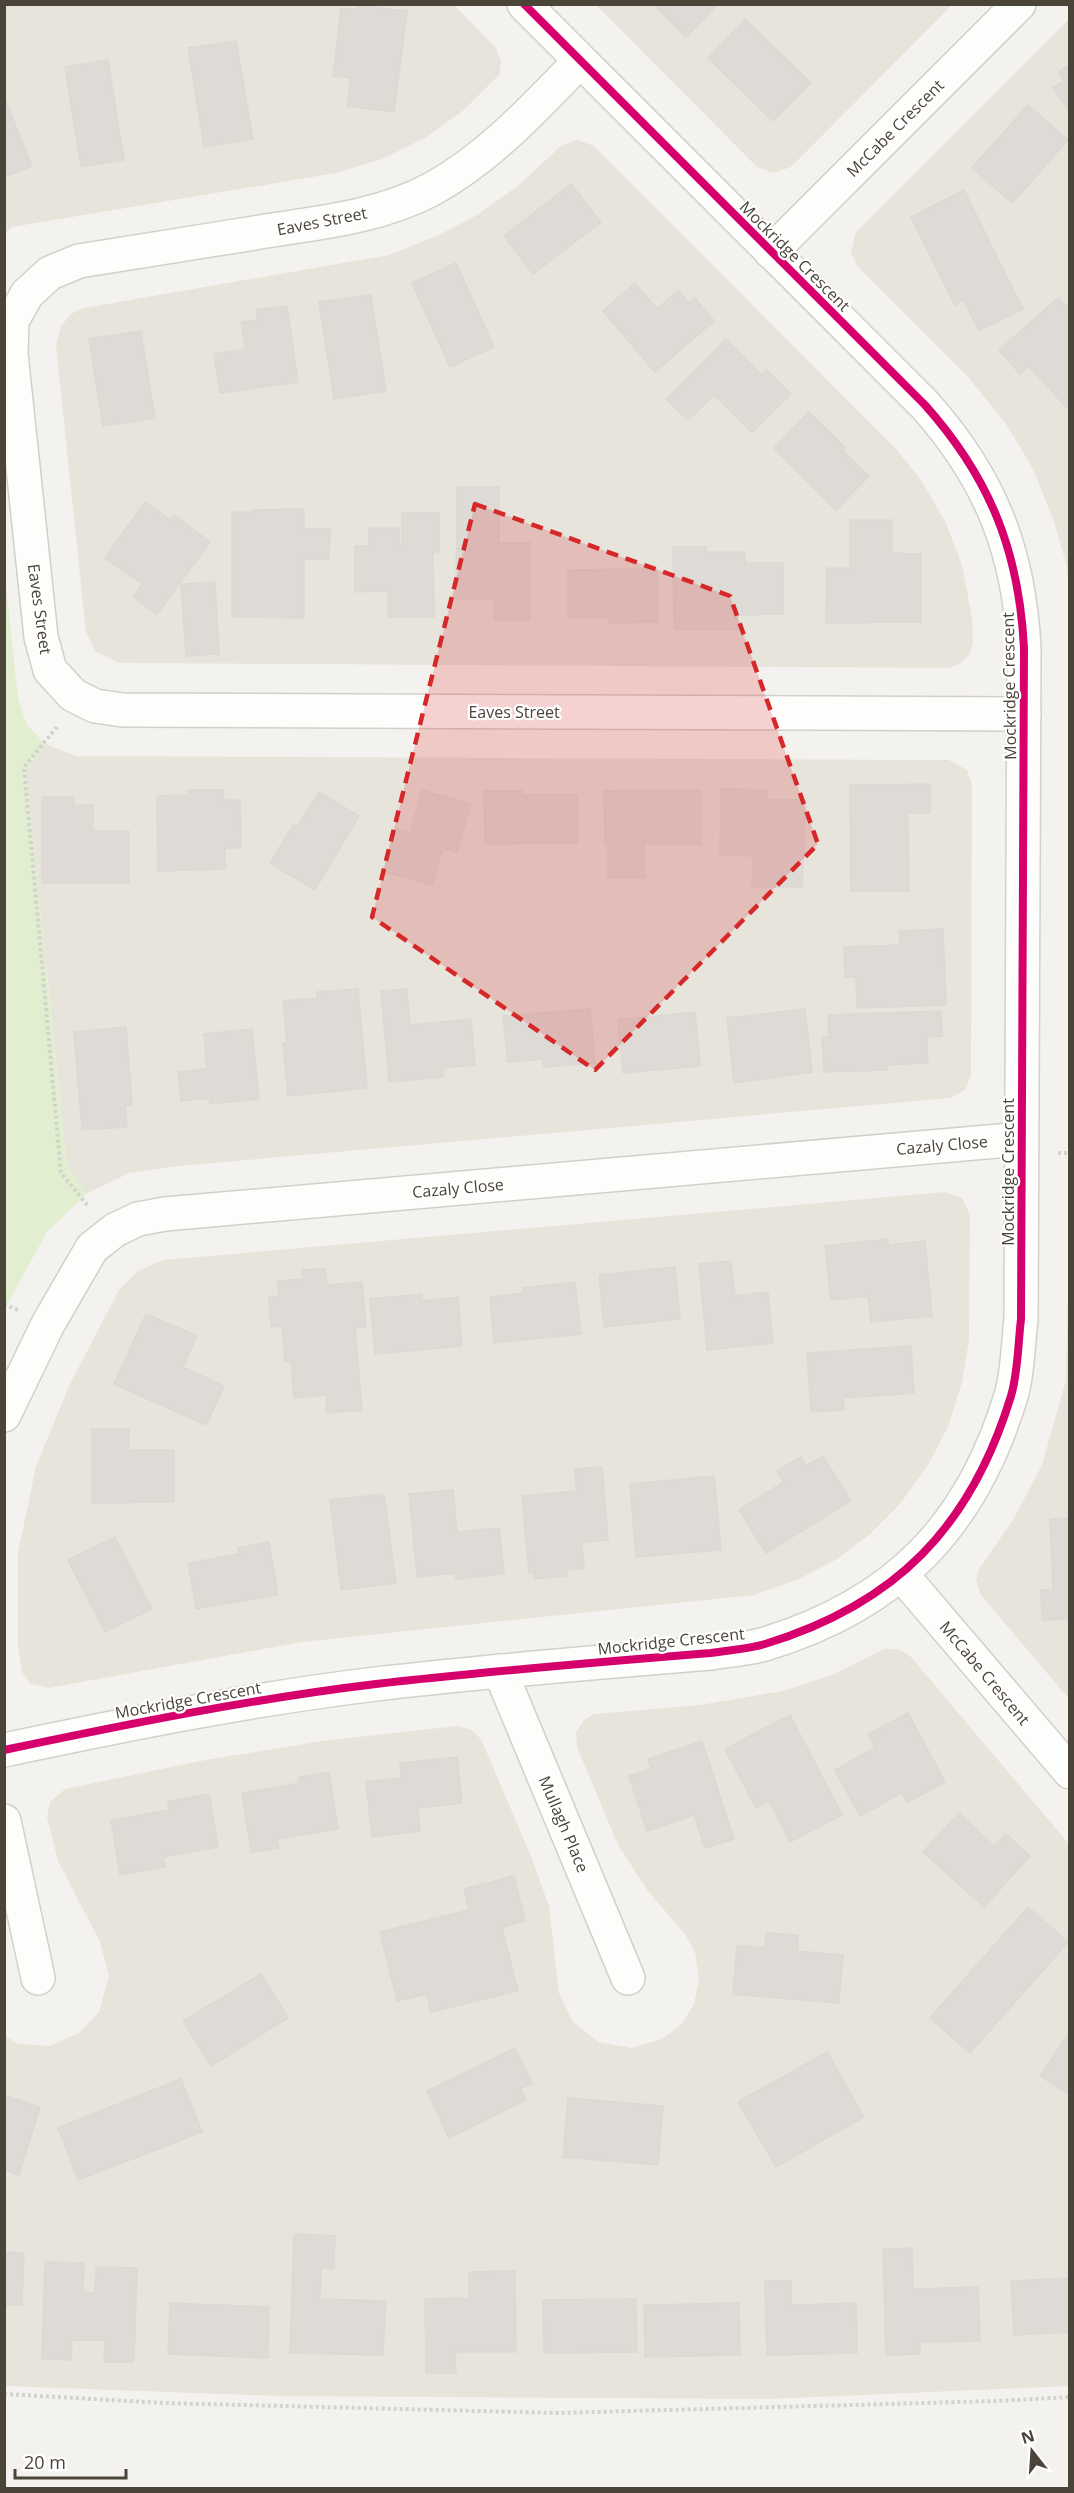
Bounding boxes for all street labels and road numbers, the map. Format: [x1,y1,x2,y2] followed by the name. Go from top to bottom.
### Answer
[841,74,949,182] street label: McCabe Crescent
[735,196,855,316] street label: Mockridge Crescent
[275,201,369,241] street label: Eaves Street
[23,562,57,656] street label: Eaves Street
[997,612,1021,760] street label: Mockridge Crescent
[468,701,560,723] street label: Eaves Street
[997,1098,1019,1246] street label: Mockridge Crescent
[895,1130,989,1160] street label: Cazaly Close
[411,1173,505,1203] street label: Cazaly Close
[935,1616,1035,1730] street label: McCabe Crescent
[596,1622,746,1660] street label: Mockridge Crescent
[113,1676,263,1724] street label: Mockridge Crescent
[534,1772,594,1876] street label: Mullagh Place

